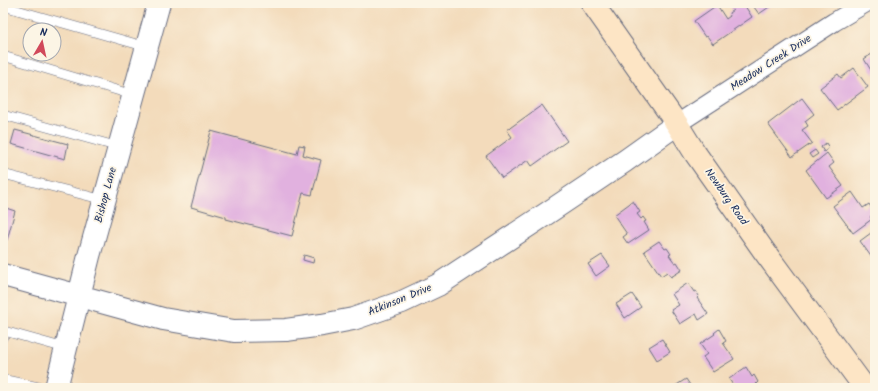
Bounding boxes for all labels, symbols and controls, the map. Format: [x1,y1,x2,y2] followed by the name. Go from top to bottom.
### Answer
[22,22,62,62] north arrow
[39,24,48,43] text: N
[727,30,815,96] street label: Meadow Creek Drive
[90,165,122,225] street label: Bishop Lane
[700,165,753,230] street label: Newburg Road
[365,279,435,321] street label: Atkinson Drive

